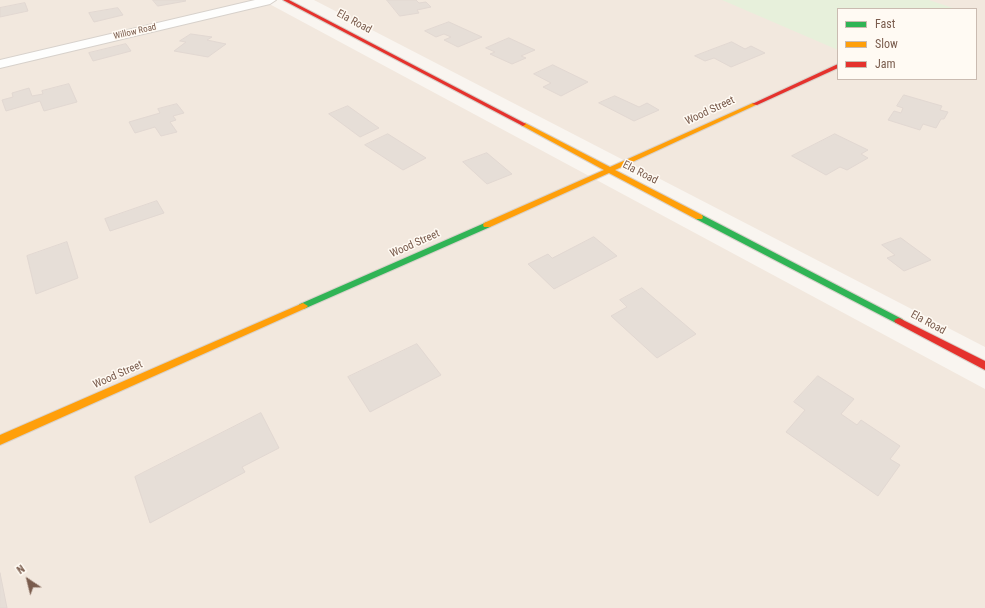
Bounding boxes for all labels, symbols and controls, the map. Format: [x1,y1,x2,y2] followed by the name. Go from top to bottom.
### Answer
[334,7,374,37] street label: Ela Road
[837,8,977,80] legend
[875,17,895,31] text: Fast
[113,22,157,42] street label: Willow Road
[875,37,898,51] text: Slow
[875,57,896,71] text: Jam
[683,94,737,128] street label: Wood Street
[620,159,660,187] street label: Ela Road
[388,227,442,261] street label: Wood Street
[908,308,948,338] street label: Ela Road
[91,358,145,392] street label: Wood Street
[8,560,48,600] north arrow
[14,563,27,577] text: N

